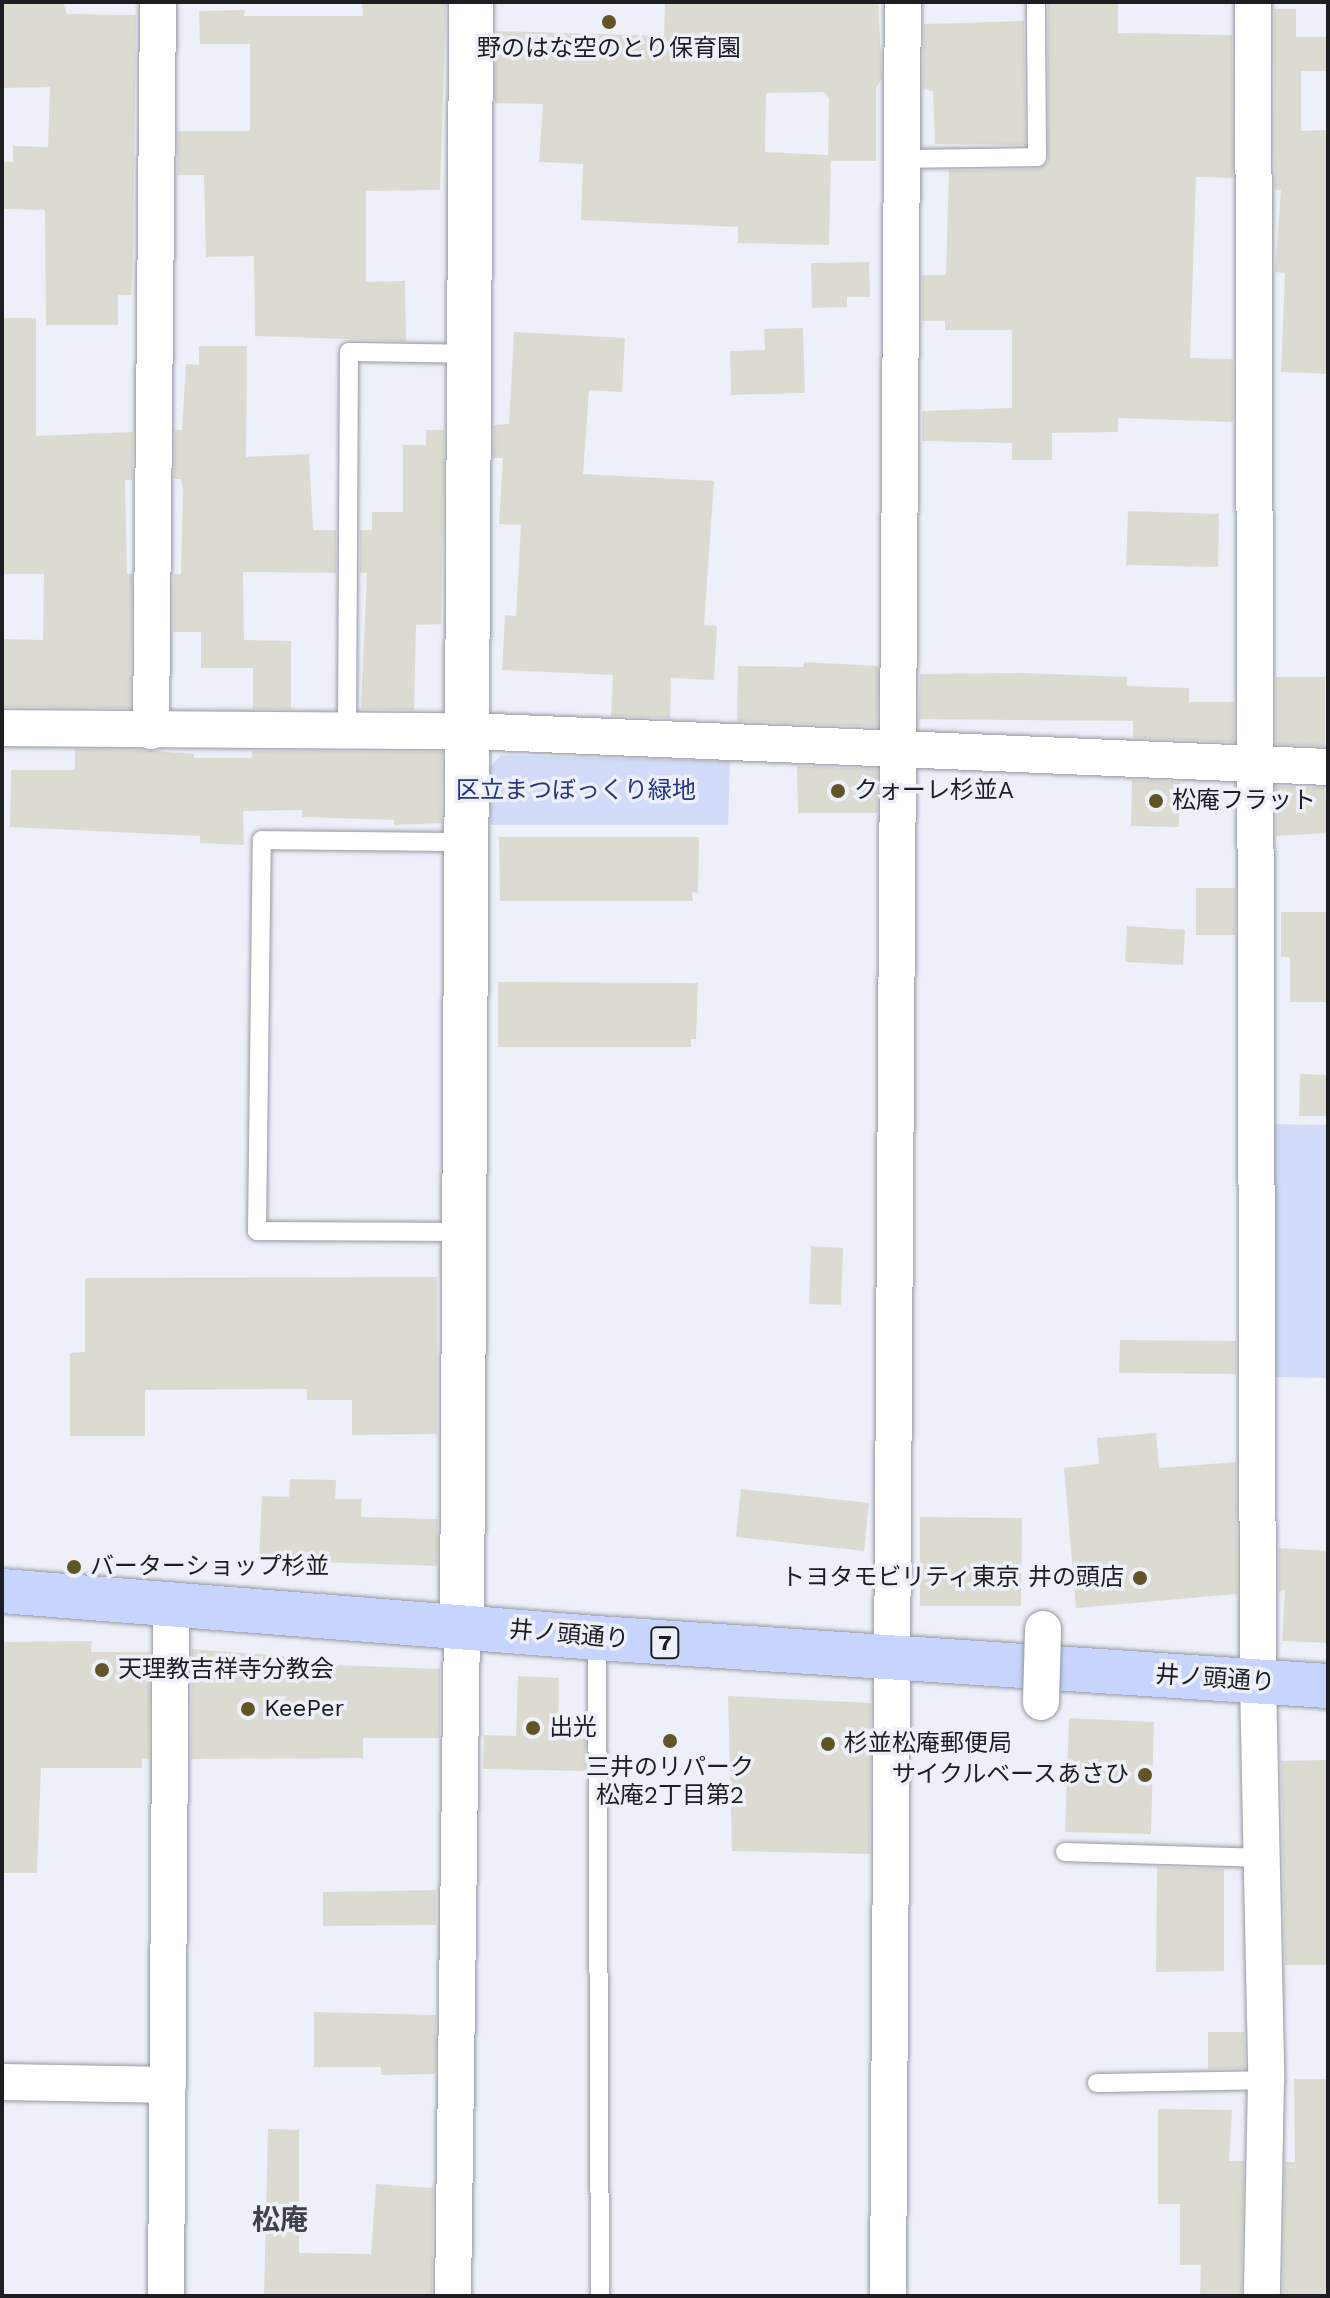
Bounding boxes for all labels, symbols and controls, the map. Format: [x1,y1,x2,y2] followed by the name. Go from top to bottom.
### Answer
[600,13,618,31] marker: 野のはな空のとり保育園
[477,35,741,63] place label: 野のはな空のとり保育園
[456,777,696,805] park label: 区立まつぼっくり緑地
[854,777,1014,805] place label: クォーレ杉並A
[829,782,847,800] marker: クォーレ杉並A
[1172,787,1316,815] place label: 松庵フラット
[1147,792,1165,810] marker: 松庵フラット
[90,1553,330,1581] place label: バーターショップ杉並
[65,1558,83,1576] marker: バーターショップ杉並
[780,1564,1124,1592] place label: トヨタモビリティ東京 井の頭店
[1131,1569,1149,1587] marker: トヨタモビリティ東京 井の頭店
[508,1615,630,1655] street label: 井ノ頭通り
[649,1625,681,1661] road number: 7
[118,1656,334,1684] place label: 天理教吉祥寺分教会
[1154,1660,1276,1698] street label: 井ノ頭通り
[93,1661,111,1679] marker: 天理教吉祥寺分教会
[264,1695,344,1723] place label: KeePer
[239,1700,257,1718] marker: KeePer
[549,1714,597,1742] place label: 出光
[524,1719,542,1737] marker: 出光
[844,1730,1012,1758] place label: 杉並松庵郵便局
[661,1732,679,1750] marker: 三井のリパーク 松庵2丁目第2
[819,1735,837,1753] marker: 杉並松庵郵便局
[586,1754,754,1810] place label: 三井のリパーク 松庵2丁目第2
[889,1761,1129,1789] place label: サイクルベースあさひ
[1136,1766,1154,1784] marker: サイクルベースあさひ
[252,2203,308,2237] district label: 松庵

